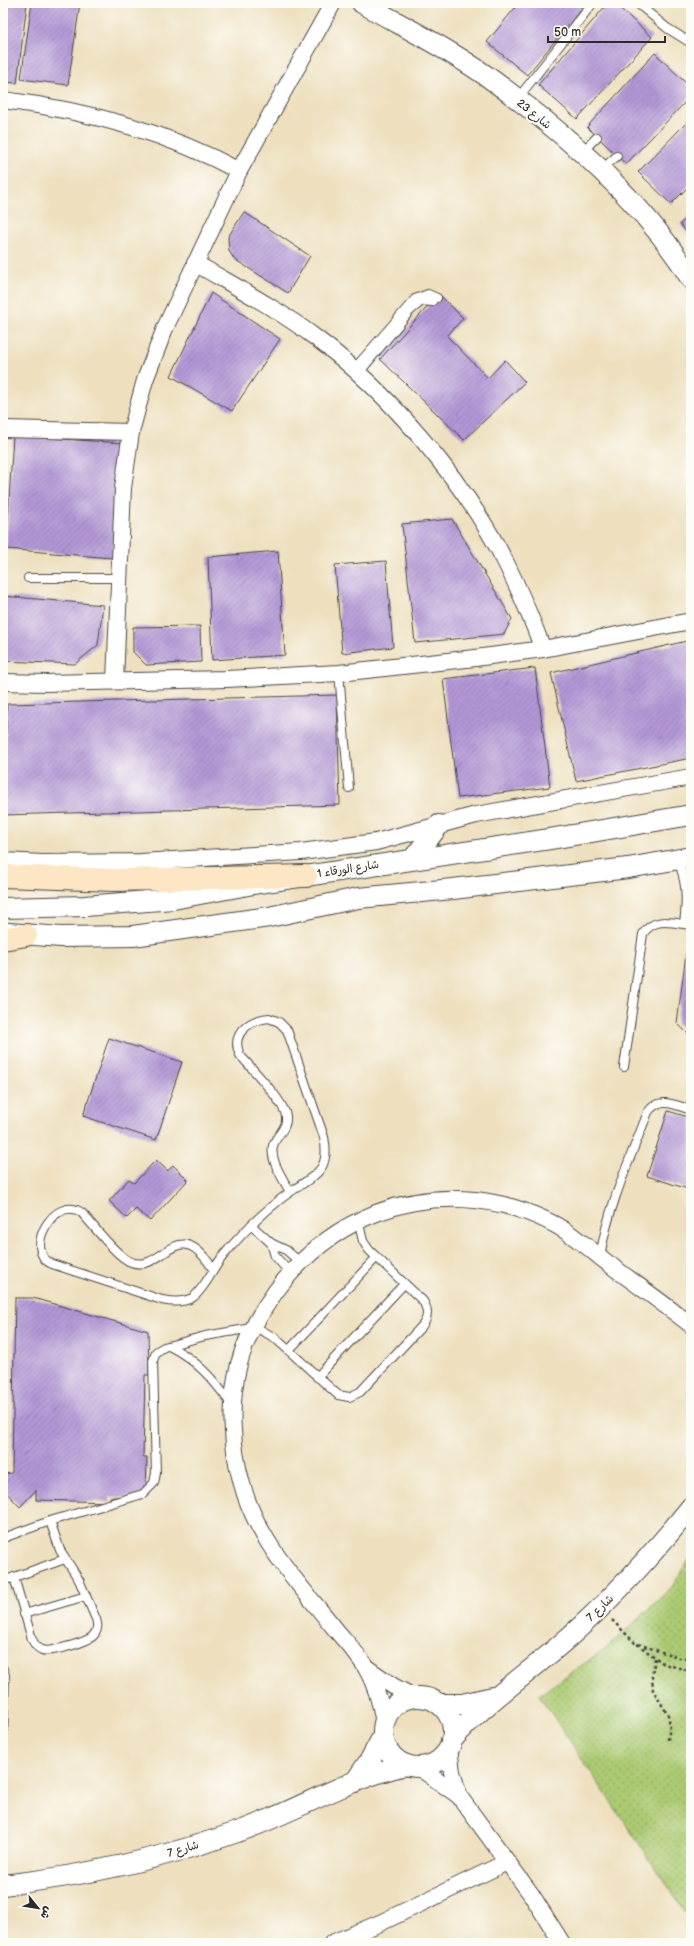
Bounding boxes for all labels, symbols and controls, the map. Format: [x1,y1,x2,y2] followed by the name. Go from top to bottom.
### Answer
[548,18,665,44] scale bar
[554,25,581,40] text: 50 m
[513,96,554,133] street label: شارع 23
[316,858,380,882] street label: شارع الورقاء 1
[584,1592,617,1625] street label: شارع 7
[166,1838,201,1862] street label: شارع 7
[18,1888,58,1928] north arrow
[38,1904,55,1921] text: ش

